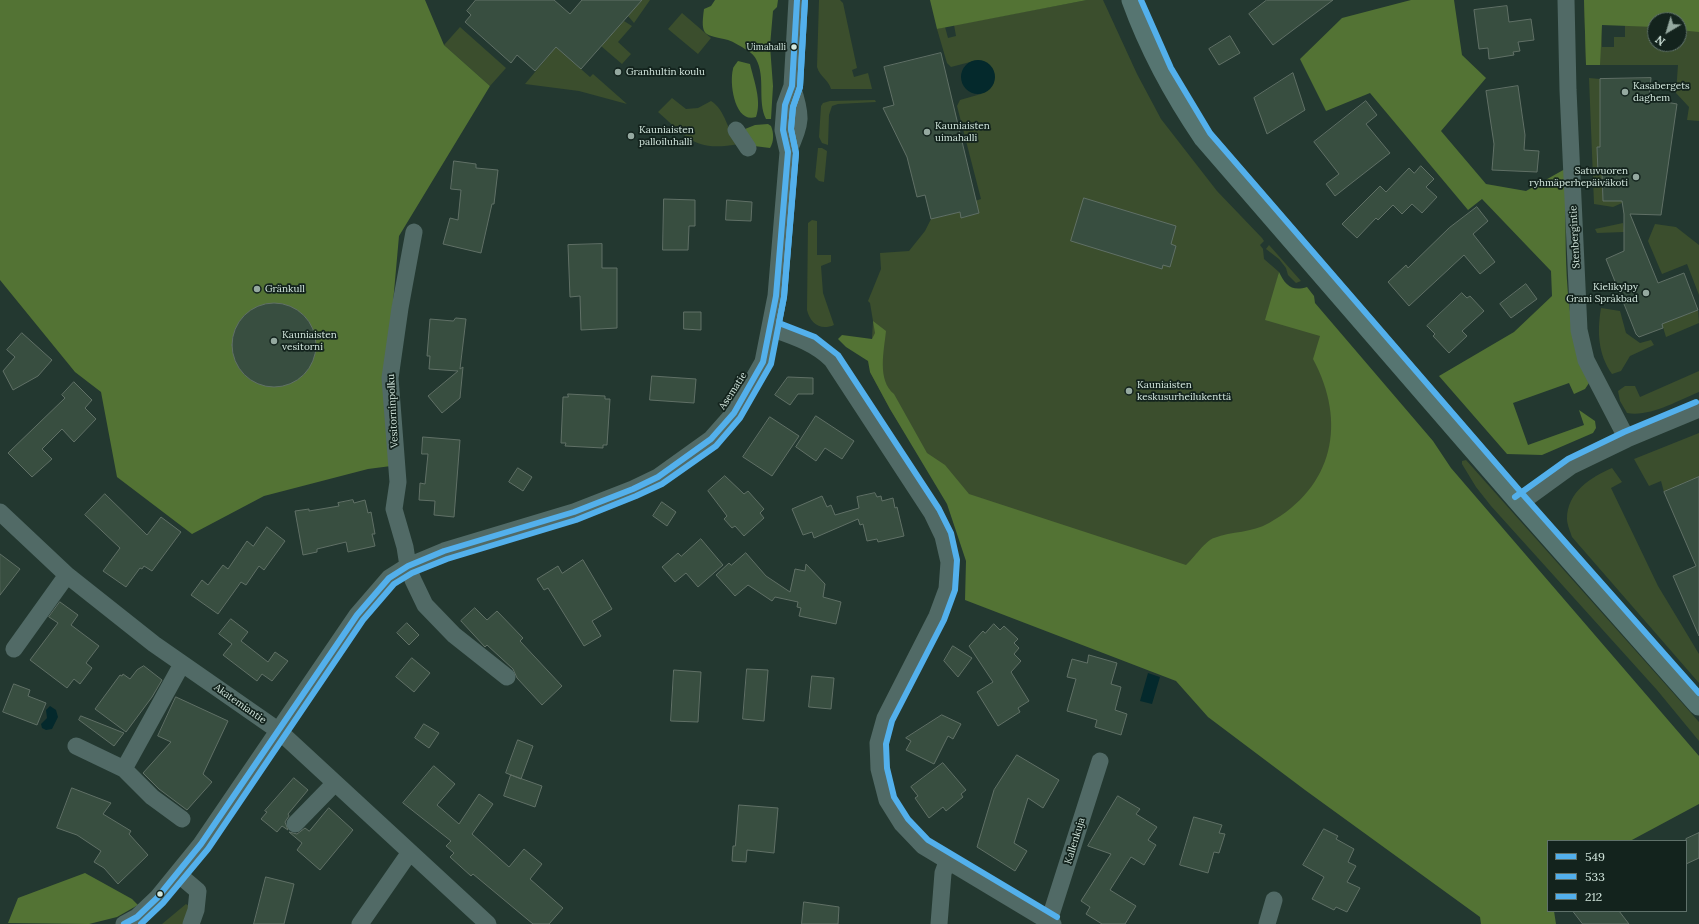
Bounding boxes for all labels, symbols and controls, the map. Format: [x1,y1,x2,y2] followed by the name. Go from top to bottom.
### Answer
[1647,12,1687,52] north arrow
[1653,33,1668,49] text: N
[747,42,786,52] place label: Uimahalli
[789,42,799,52] marker: Uimahalli
[626,66,705,78] place label: Granhultin koulu
[613,67,623,77] marker: Granhultin koulu
[1633,80,1690,104] place label: Kasabergets daghem
[1620,87,1630,97] marker: Kasabergets daghem
[935,120,990,144] place label: Kauniaisten uimahalli
[639,124,694,148] place label: Kauniaisten palloiluhalli
[922,127,932,137] marker: Kauniaisten uimahalli
[626,131,636,141] marker: Kauniaisten palloiluhalli
[1529,165,1628,188] place label: Satuvuoren ryhmäperhepäiväkoti
[1631,172,1641,182] marker: Satuvuoren ryhmäperhepäiväkoti
[1567,205,1583,269] street label: Stenbergintie
[1566,281,1638,304] place label: Kielikylpy Grani Språkbad
[265,283,305,295] place label: Gränkull
[252,284,262,294] marker: Gränkull
[1641,288,1651,298] marker: Kielikylpy Grani Språkbad
[282,329,337,352] place label: Kauniaisten vesitorni
[269,336,279,346] marker: Kauniaisten vesitorni
[716,370,750,412] street label: Asematie
[385,374,401,448] street label: Vesitorninpolku
[1137,379,1231,402] place label: Kauniaisten keskusurheilukenttä
[1124,386,1134,396] marker: Kauniaisten keskusurheilukenttä
[212,682,268,726] street label: Akatemiantie
[1062,816,1088,866] street label: Kallenkuja
[1547,840,1687,912] legend
[1585,849,1605,864] text: 549
[1585,869,1605,884] text: 533
[155,889,165,899] unlabelled marker
[1585,889,1602,904] text: 212

